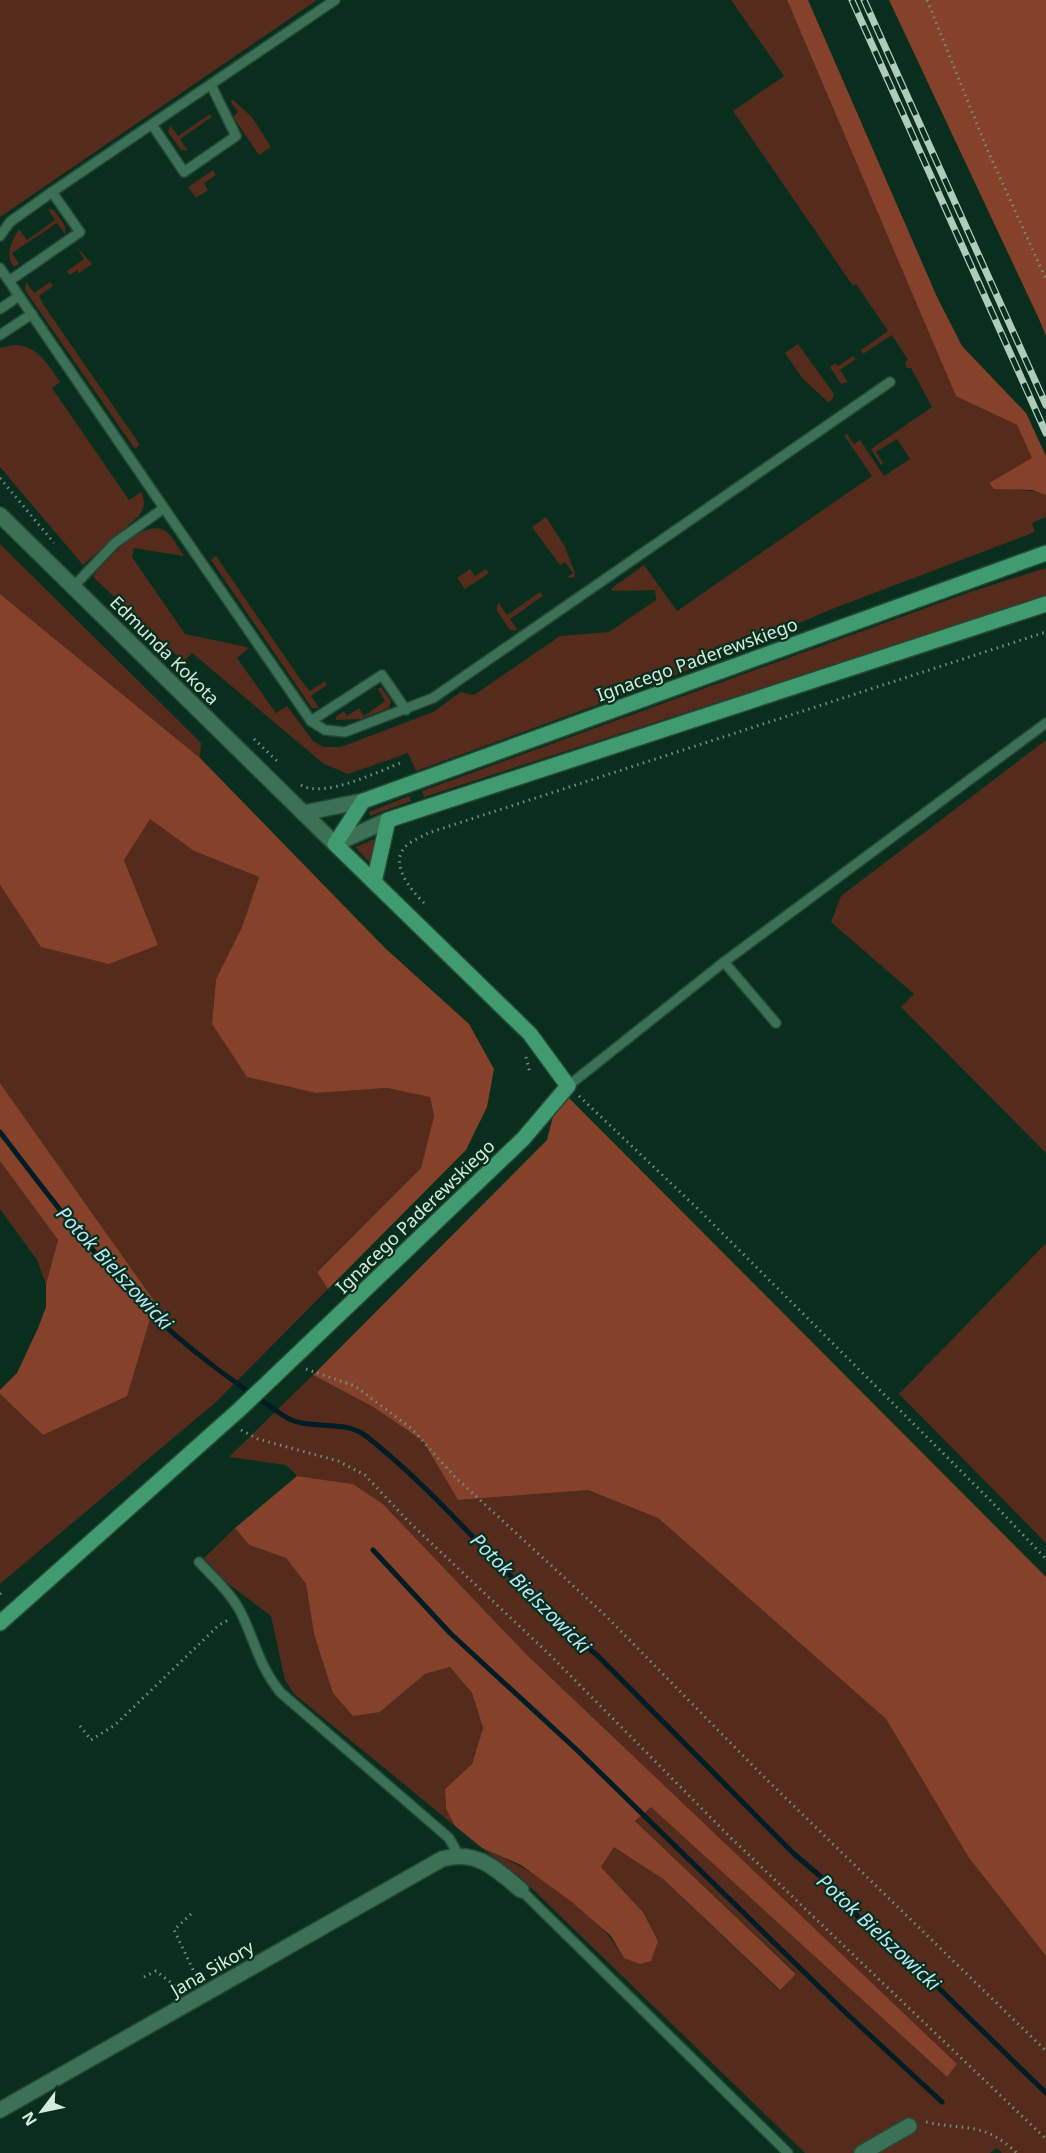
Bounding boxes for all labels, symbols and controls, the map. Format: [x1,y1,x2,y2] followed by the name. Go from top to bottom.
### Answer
[105,590,225,710] street label: Edmunda Kokota
[593,611,801,707] street label: Ignacego Paderewskiego
[330,1134,500,1298] street label: Ignacego Paderewskiego
[51,1200,180,1336] water label: Potok Bielszowicki
[465,1527,598,1660] water label: Potok Bielszowicki
[811,1868,947,1997] water label: Potok Bielszowicki
[164,1934,259,2003] street label: Jana Sikory
[12,2081,72,2141] north arrow
[17,2108,42,2130] text: N

